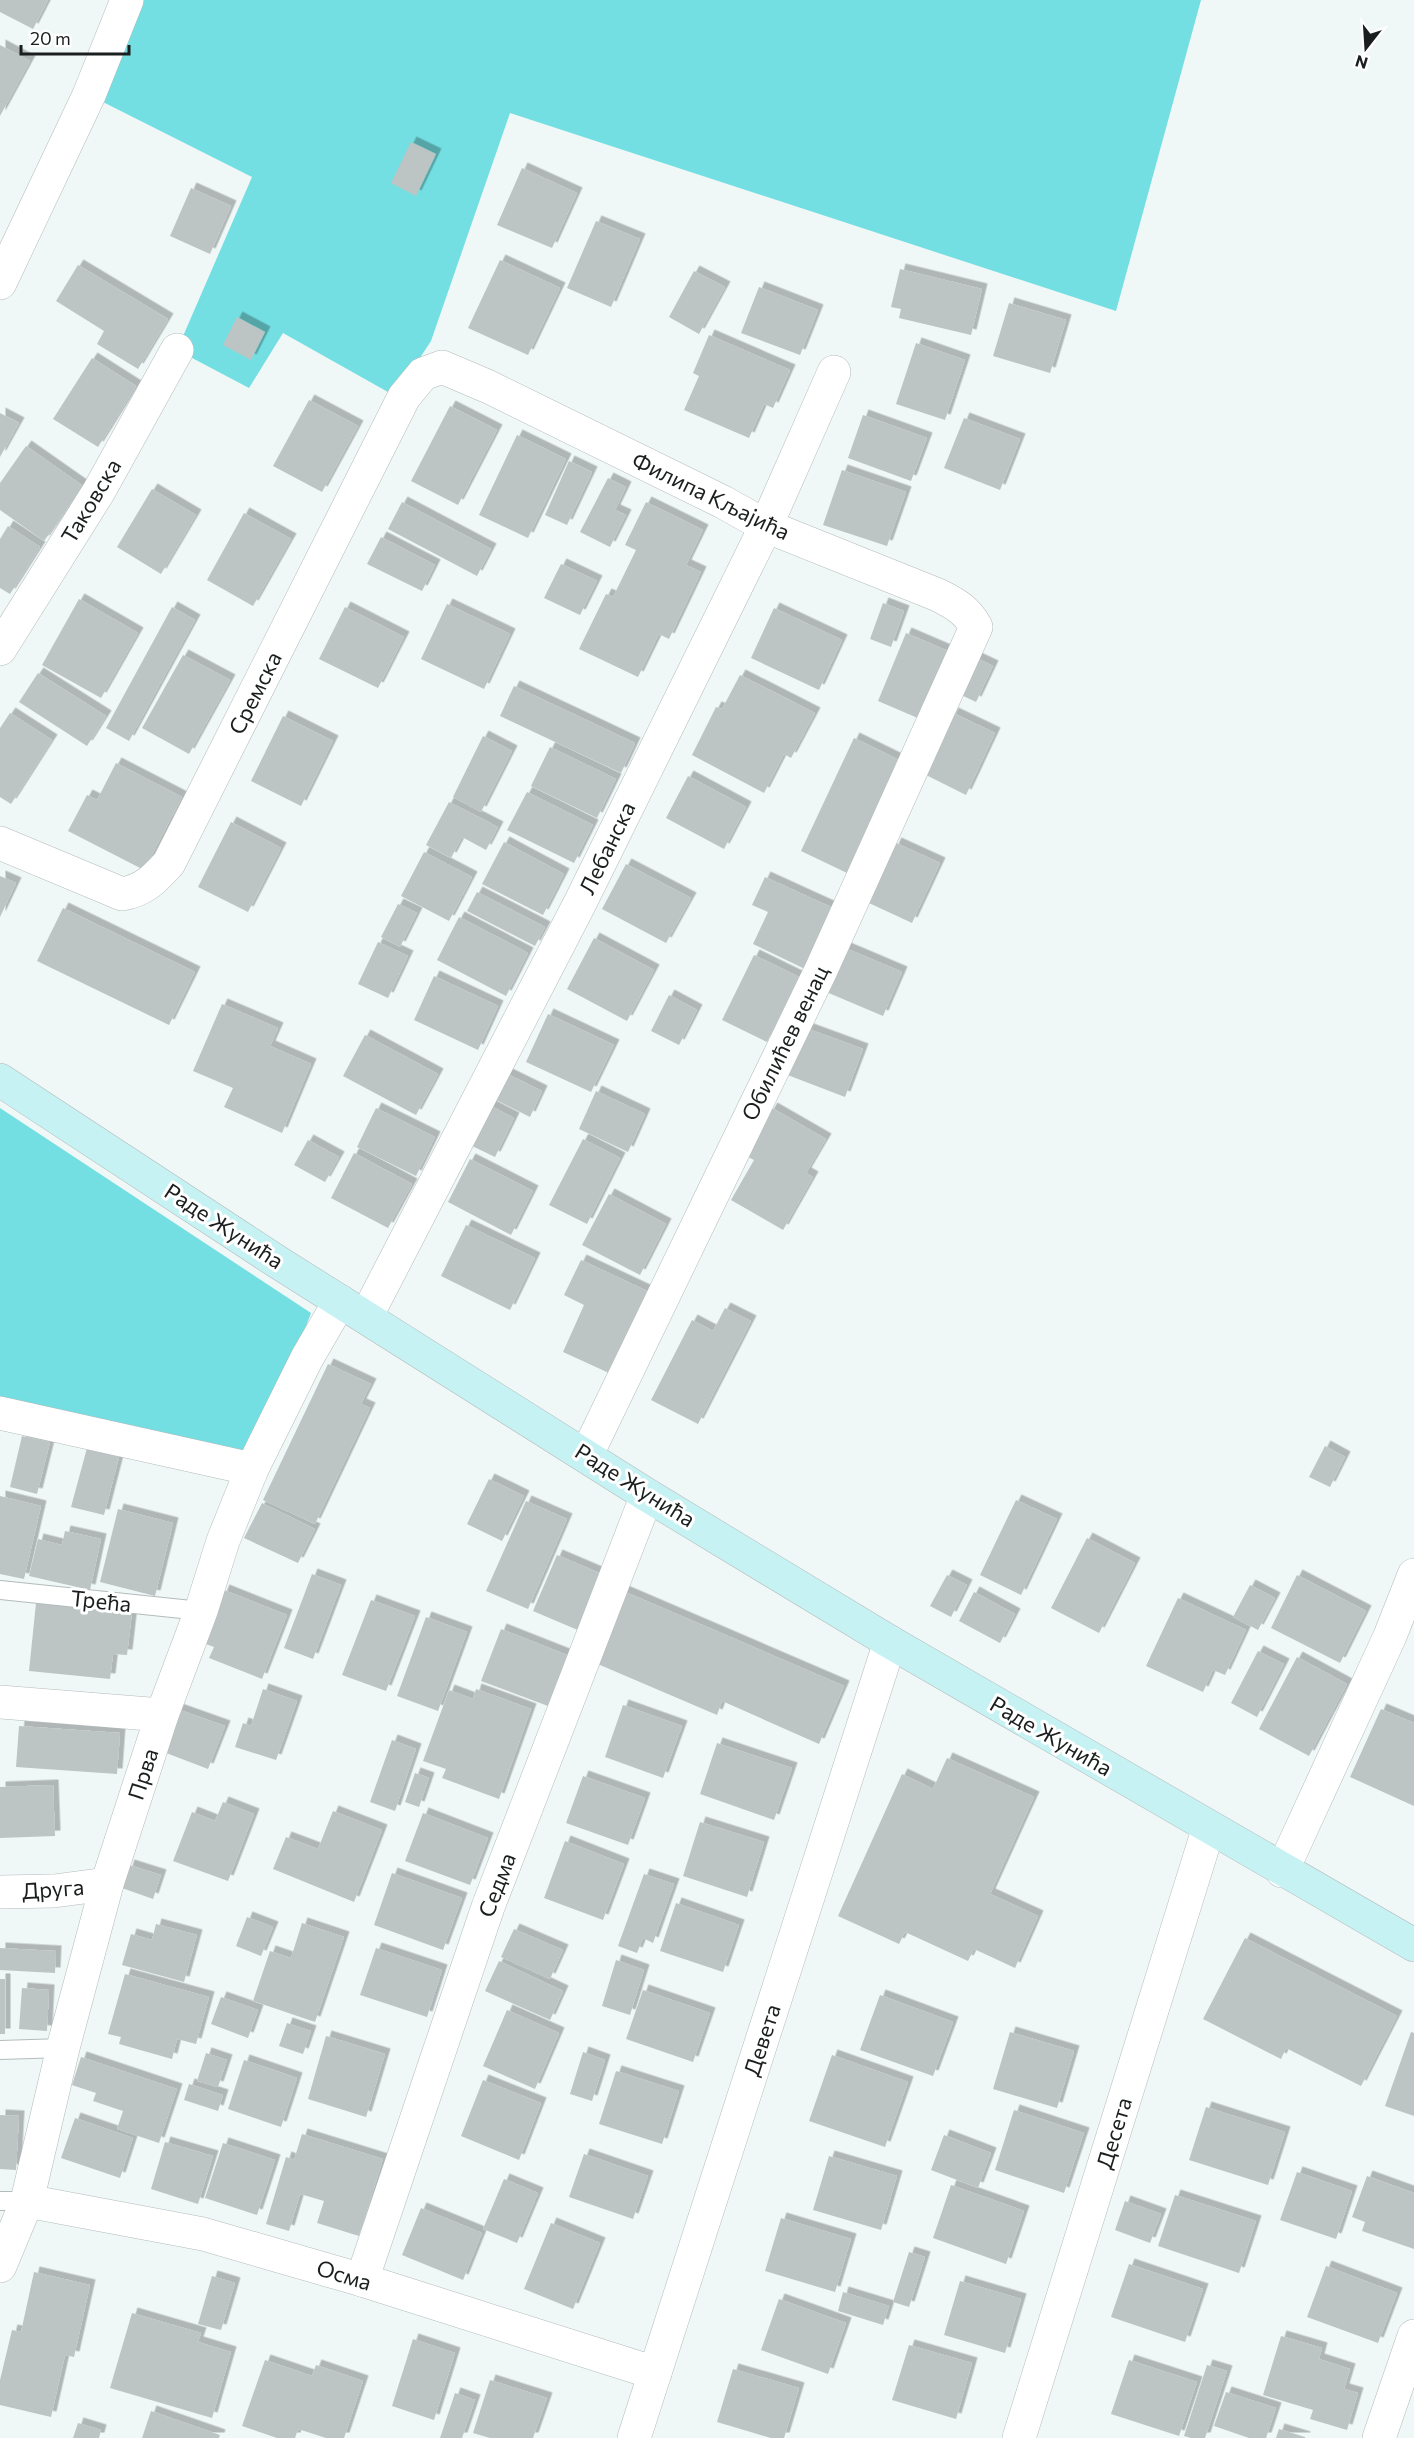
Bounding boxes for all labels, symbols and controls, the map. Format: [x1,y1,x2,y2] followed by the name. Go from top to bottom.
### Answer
[21,18,129,56] scale bar
[1336,18,1396,78] north arrow
[30,27,71,49] text: 20 m
[1353,52,1370,74] text: N
[628,446,794,545] street label: Филипа Кљајића
[55,454,126,548] street label: Таковска
[222,647,287,739] street label: Сремска
[573,797,640,898] street label: Лебанска
[735,961,834,1125] street label: Обилићев венац
[160,1177,289,1274] street label: Раде Жунића
[570,1437,700,1532] street label: Раде Жунића
[69,1584,133,1617] street label: Трећа
[985,1690,1117,1781] street label: Раде Жунића
[122,1745,163,1803] street label: Прва
[472,1849,521,1921] street label: Седма
[21,1873,85,1904] street label: Друга
[737,2001,786,2079] street label: Девета
[1090,2094,1137,2172] street label: Десета
[313,2253,375,2296] street label: Осма

